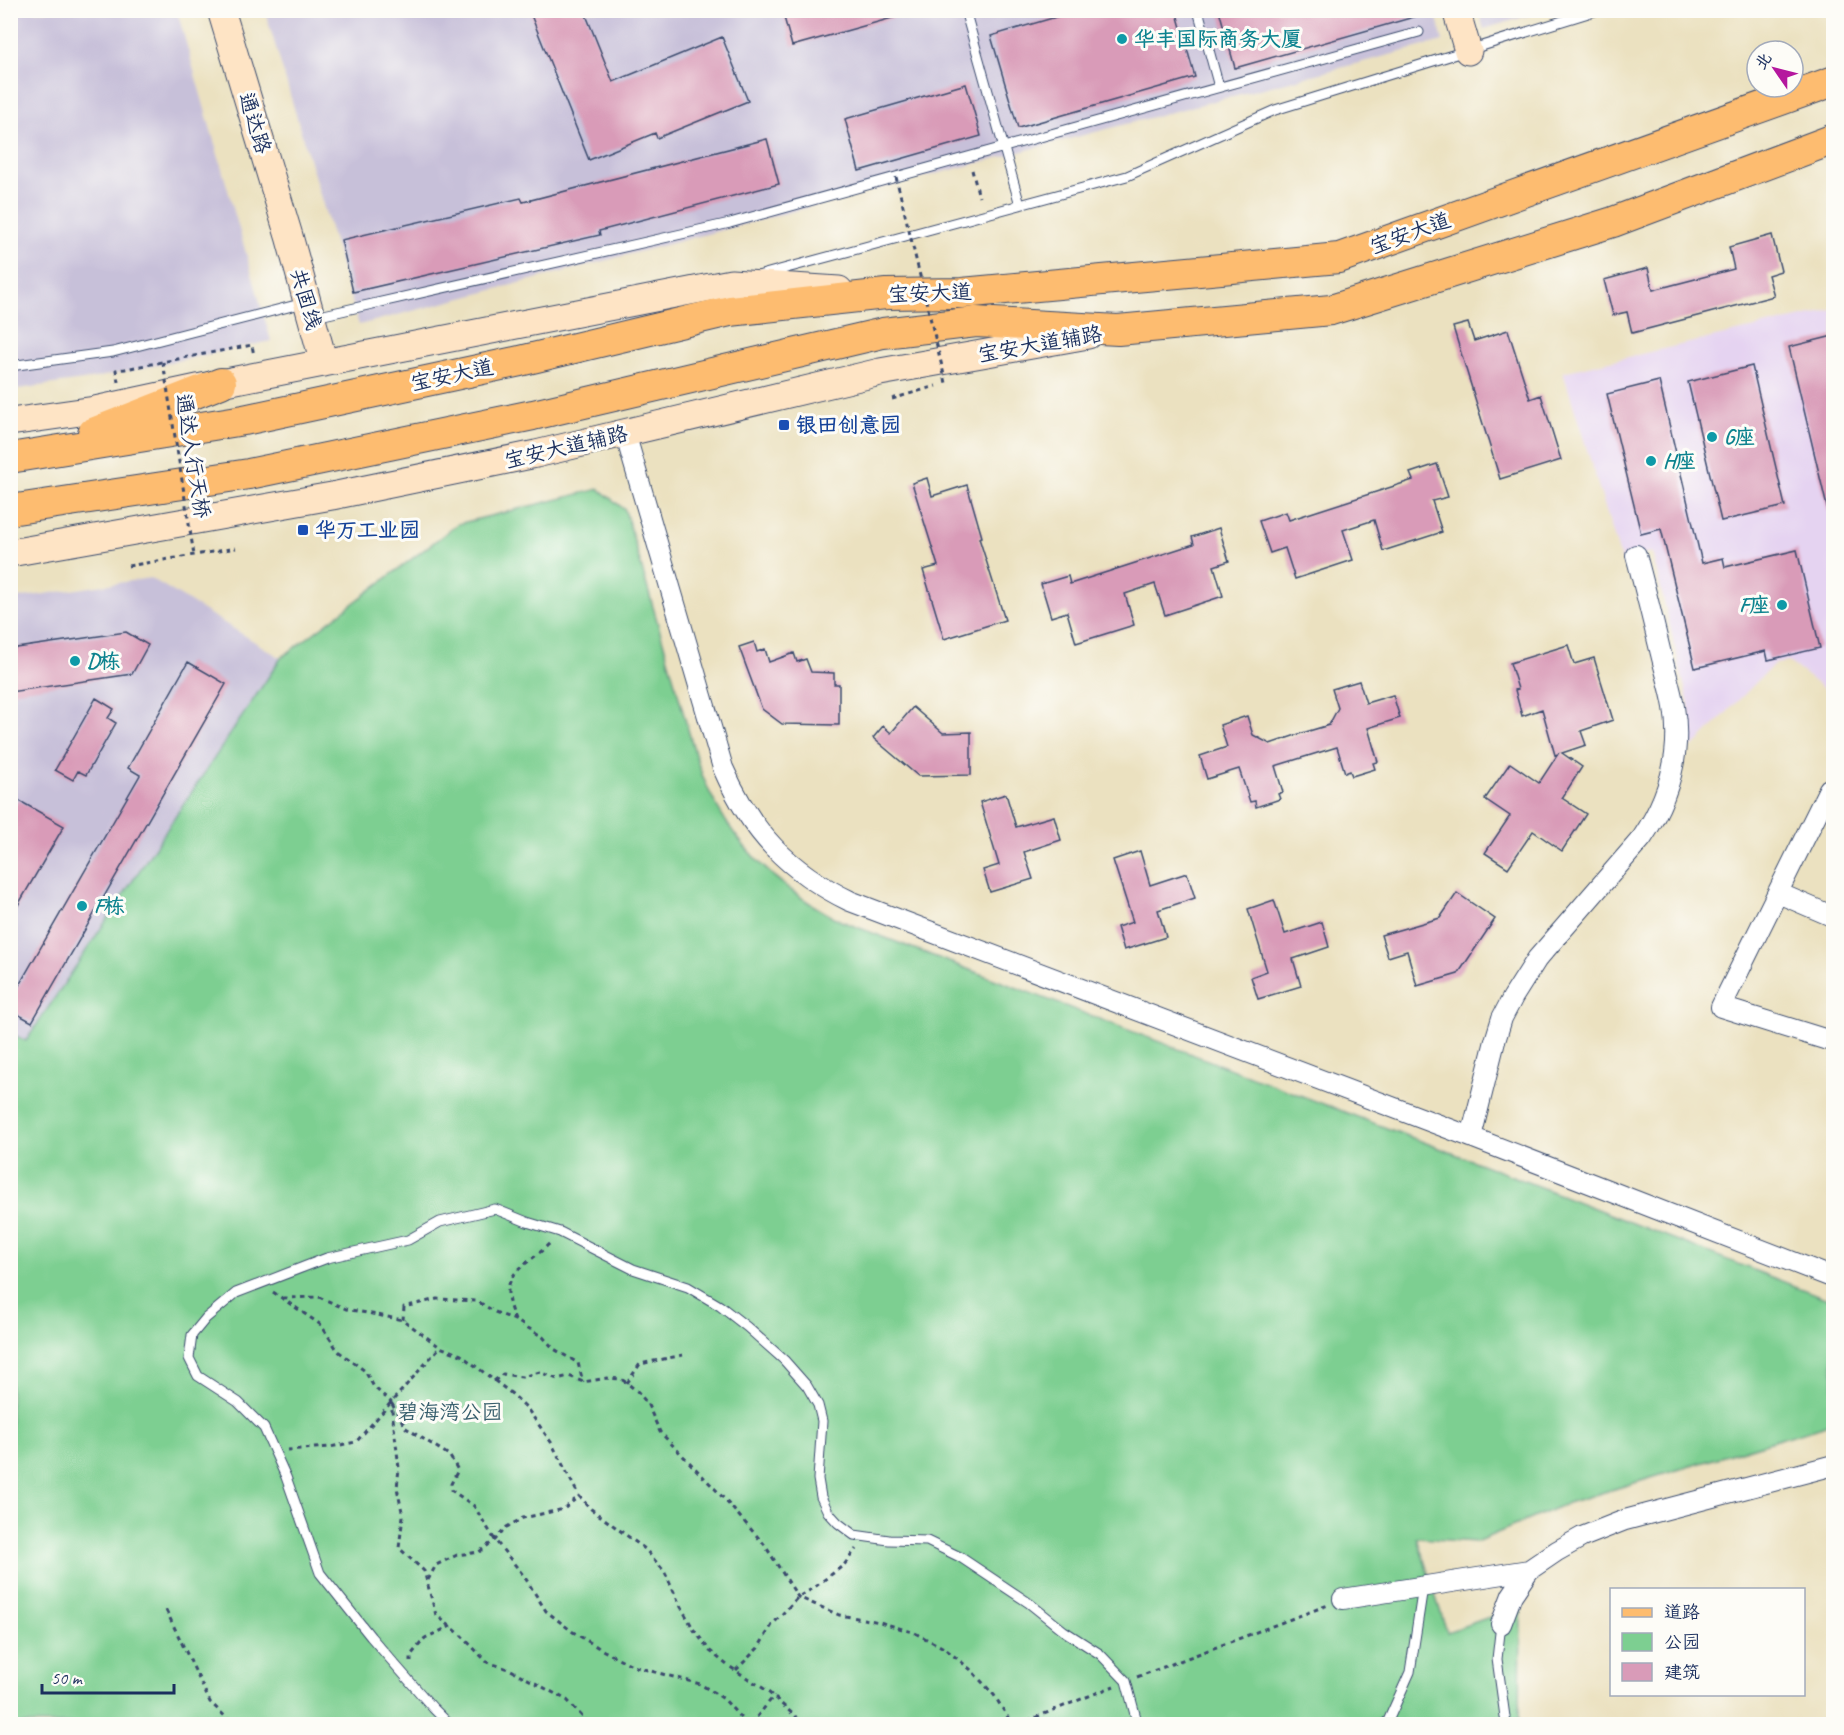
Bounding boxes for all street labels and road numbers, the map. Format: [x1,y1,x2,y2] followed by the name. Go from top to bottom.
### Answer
[233,89,277,157] street label: 通达路
[1366,206,1454,260] street label: 宝安大道
[285,265,327,333] street label: 共固线
[888,279,972,307] street label: 宝安大道
[976,320,1104,368] street label: 宝安大道辅路
[408,354,496,396] street label: 宝安大道
[170,392,216,520] street label: 通达人行天桥
[502,420,630,474] street label: 宝安大道辅路

